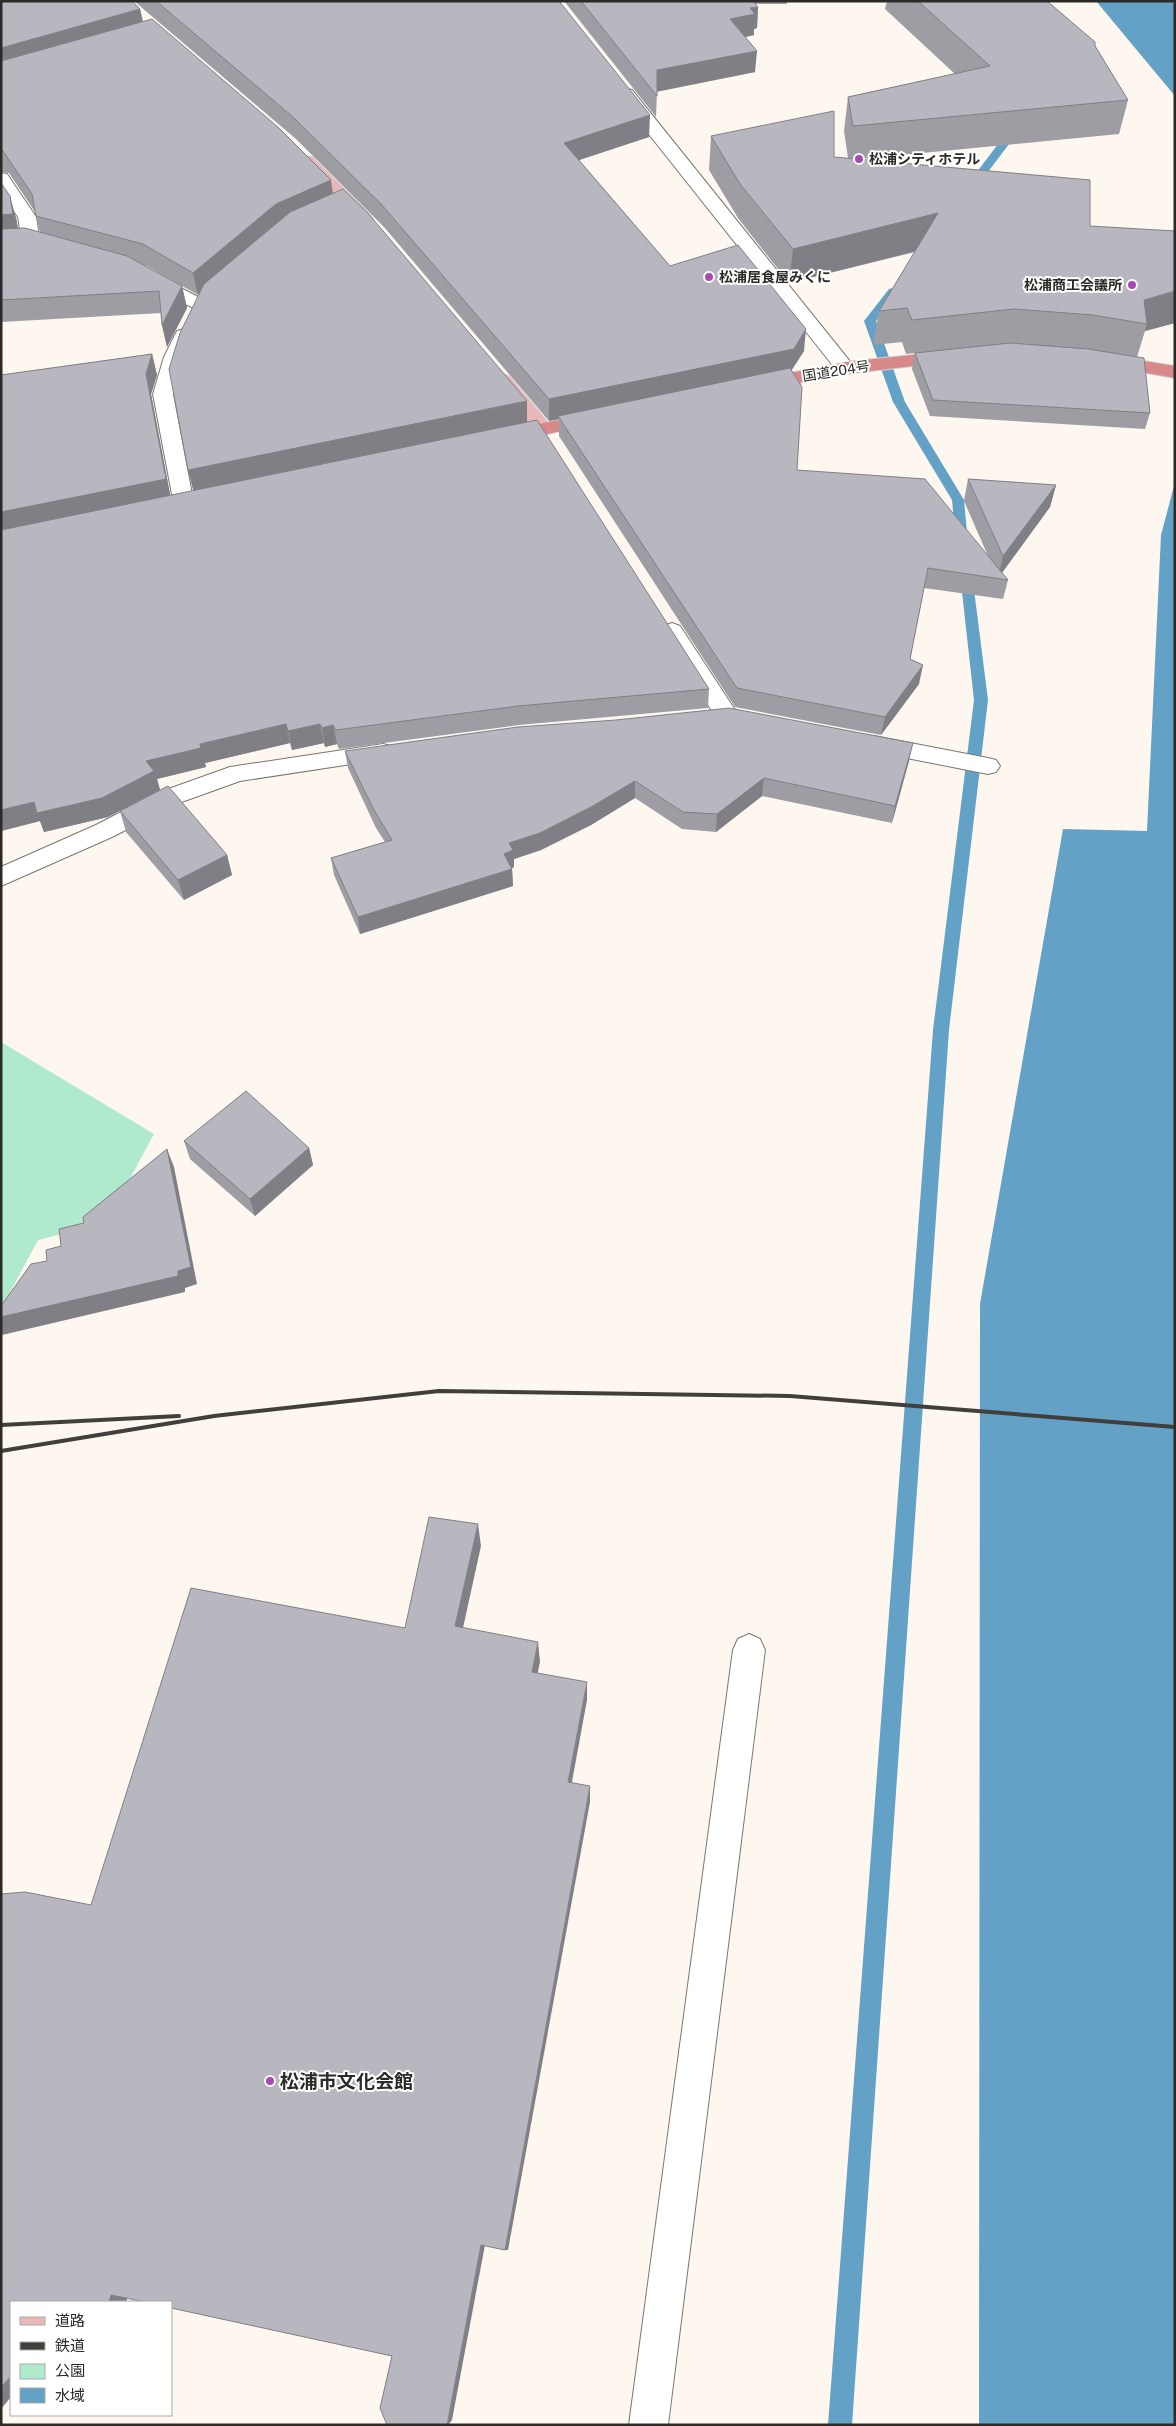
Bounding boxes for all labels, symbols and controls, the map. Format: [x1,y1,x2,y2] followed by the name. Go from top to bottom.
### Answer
[869,151,980,167] place label: 松浦シティホテル
[853,153,865,165] marker: 松浦シティホテル
[719,269,831,285] place label: 松浦居食屋みくに
[703,271,715,283] marker: 松浦居食屋みくに
[1024,277,1122,293] place label: 松浦商工会議所
[1126,279,1138,291] marker: 松浦商工会議所
[801,358,871,384] street label: 国道204号
[280,2070,413,2092] place label: 松浦市文化会館
[264,2075,276,2087] marker: 松浦市文化会館
[10,2301,172,2416] legend
[55,2312,85,2329] text: 道路
[55,2337,85,2354] text: 鉄道
[55,2362,85,2379] text: 公園
[55,2387,85,2404] text: 水域

